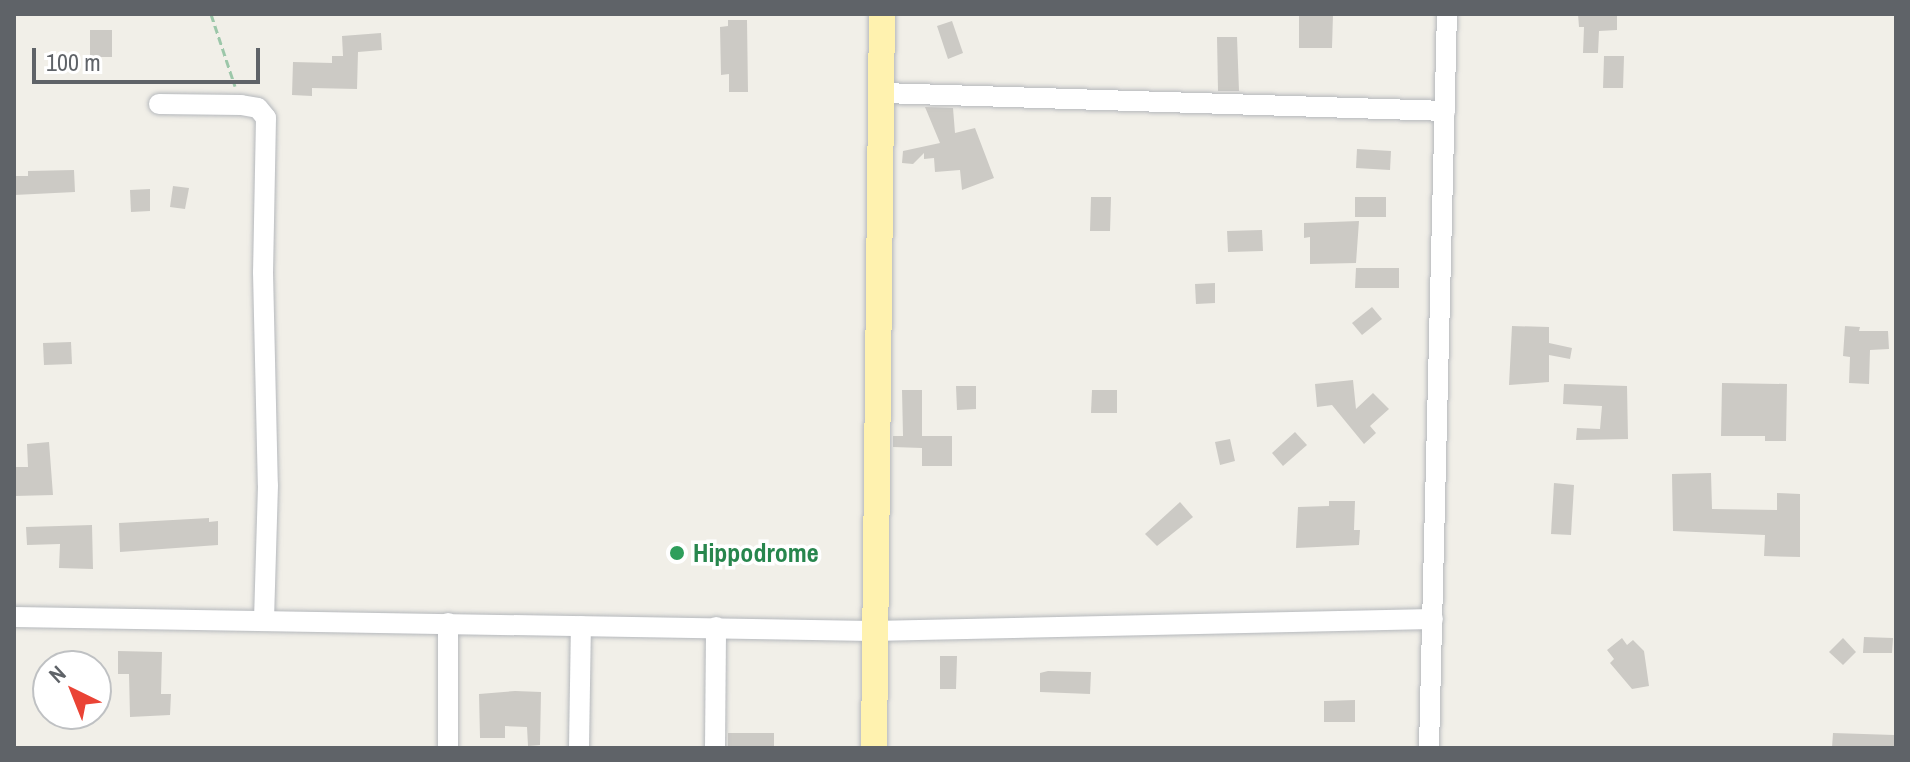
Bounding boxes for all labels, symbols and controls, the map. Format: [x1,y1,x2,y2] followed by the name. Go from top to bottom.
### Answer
[36,32,264,82] scale bar
[46,46,101,78] text: 100 m
[693,537,819,569] place label: Hippodrome
[668,544,686,562] marker: Hippodrome
[32,650,112,730] north arrow
[42,658,72,689] text: N

